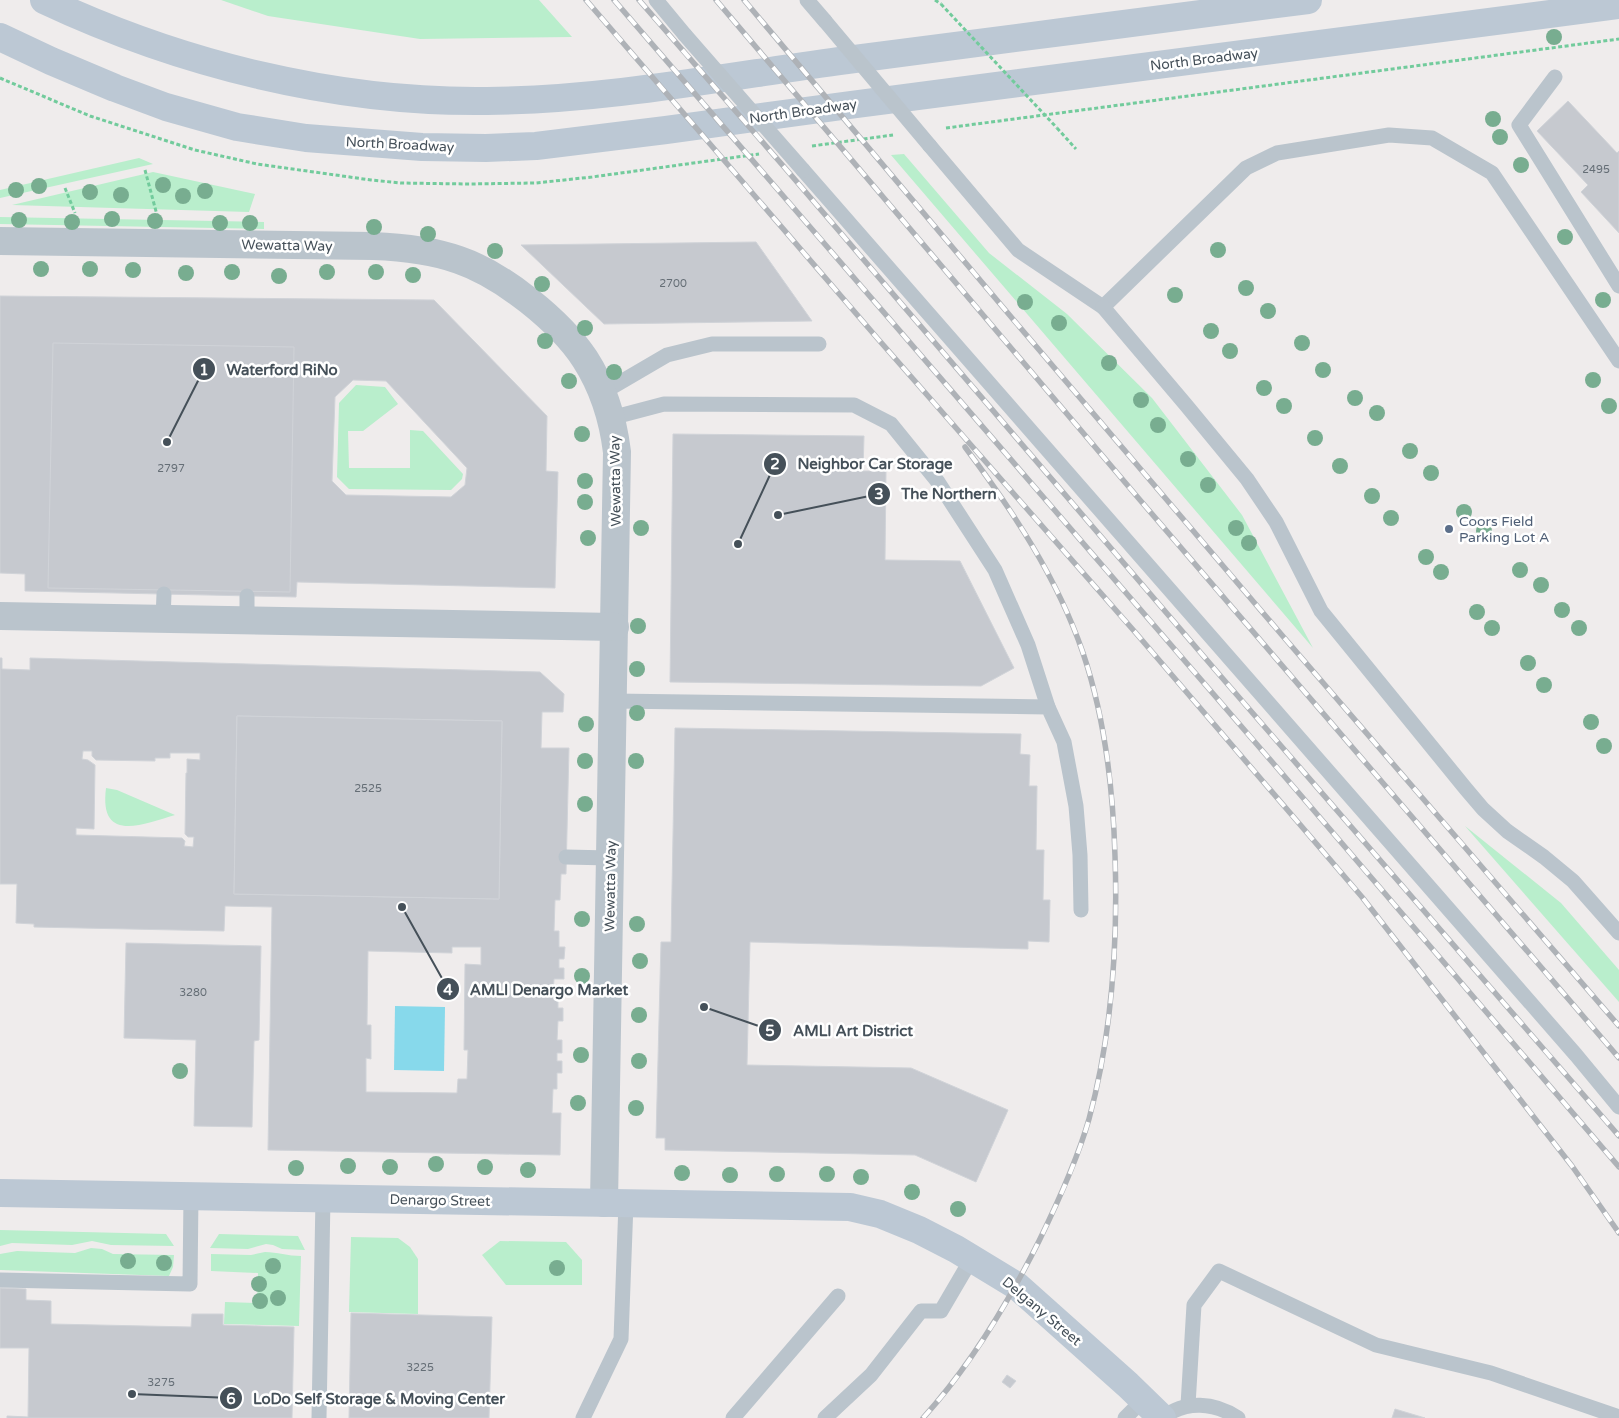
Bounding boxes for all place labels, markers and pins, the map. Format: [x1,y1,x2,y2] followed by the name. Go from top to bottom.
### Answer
[191,354,348,384] callout: Waterford RiNo
[762,449,962,479] callout: Neighbor Car Storage
[866,479,1007,509] callout: The Northern
[1459,513,1549,546] place label: Coors Field Parking Lot A
[1443,523,1455,535] marker: Coors Field Parking Lot A
[435,974,638,1004] callout: AMLI Denargo Market
[758,1015,923,1045] callout: AMLI Art District
[218,1383,515,1413] callout: LoDo Self Storage & Moving Center

